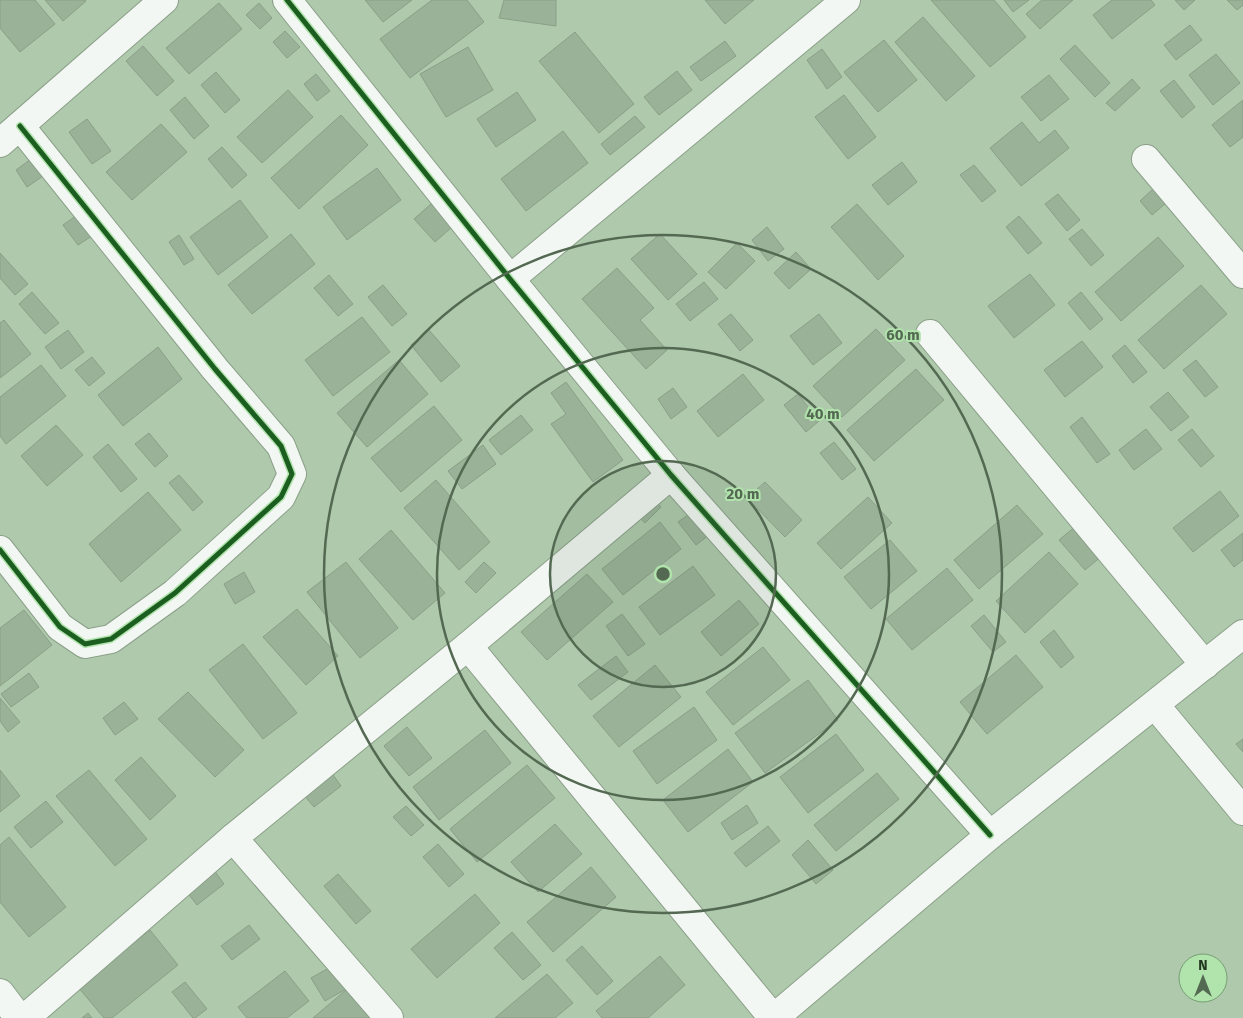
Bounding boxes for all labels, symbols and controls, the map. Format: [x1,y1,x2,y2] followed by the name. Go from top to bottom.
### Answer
[886,326,920,344] text: 60 m
[806,405,840,423] text: 40 m
[727,485,759,503] text: 20 m
[654,565,672,583] centre of rings
[1178,953,1228,1003] north arrow
[1198,957,1208,974] text: N

